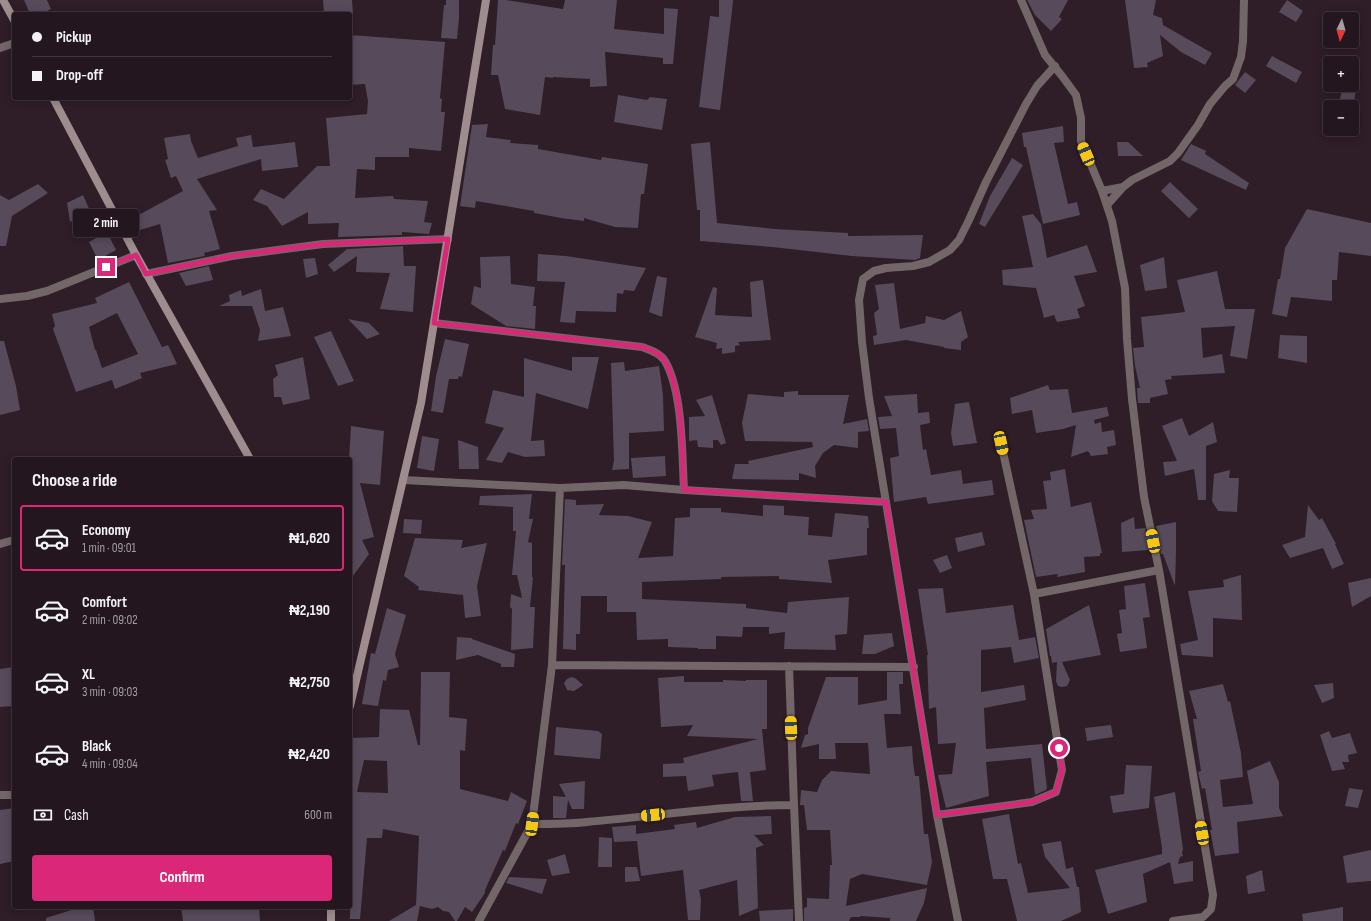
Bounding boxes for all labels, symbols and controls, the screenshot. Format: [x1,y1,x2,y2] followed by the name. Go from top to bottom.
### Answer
[1323,12,1359,48] north arrow
[1323,12,1359,136] map controls
[56,28,92,47] text: Pickup
[1323,56,1359,92] button: +
[56,66,103,85] text: Drop-off
[1323,100,1359,136] button: −
[1076,141,1096,167] car
[73,209,139,237] callout: 2 min
[94,215,118,231] text: 2 min
[97,258,115,276] route end
[993,430,1009,456] car
[32,470,117,491] text: Choose a ride
[34,520,70,556] icon: car
[82,521,131,540] text: Economy
[1145,528,1161,554] car
[289,529,330,548] text: ₦1,620
[82,540,136,556] text: 1 min · 09:01
[34,592,70,628] icon: car
[82,593,127,612] text: Comfort
[289,601,330,620] text: ₦2,190
[82,612,138,628] text: 2 min · 09:02
[34,664,70,700] icon: car
[82,665,95,684] text: XL
[289,673,330,692] text: ₦2,750
[82,684,138,700] text: 3 min · 09:03
[785,716,797,740] car
[34,736,70,772] icon: car
[82,737,111,756] text: Black
[1050,739,1068,757] route start
[288,745,330,764] text: ₦2,420
[82,756,138,772] text: 4 min · 09:04
[32,804,54,826] icon: cash
[64,806,89,825] text: Cash
[304,807,332,823] text: 600 m
[640,808,666,822] car
[525,811,539,837] car
[1194,820,1210,846] car
[32,855,332,901] button: Confirm

